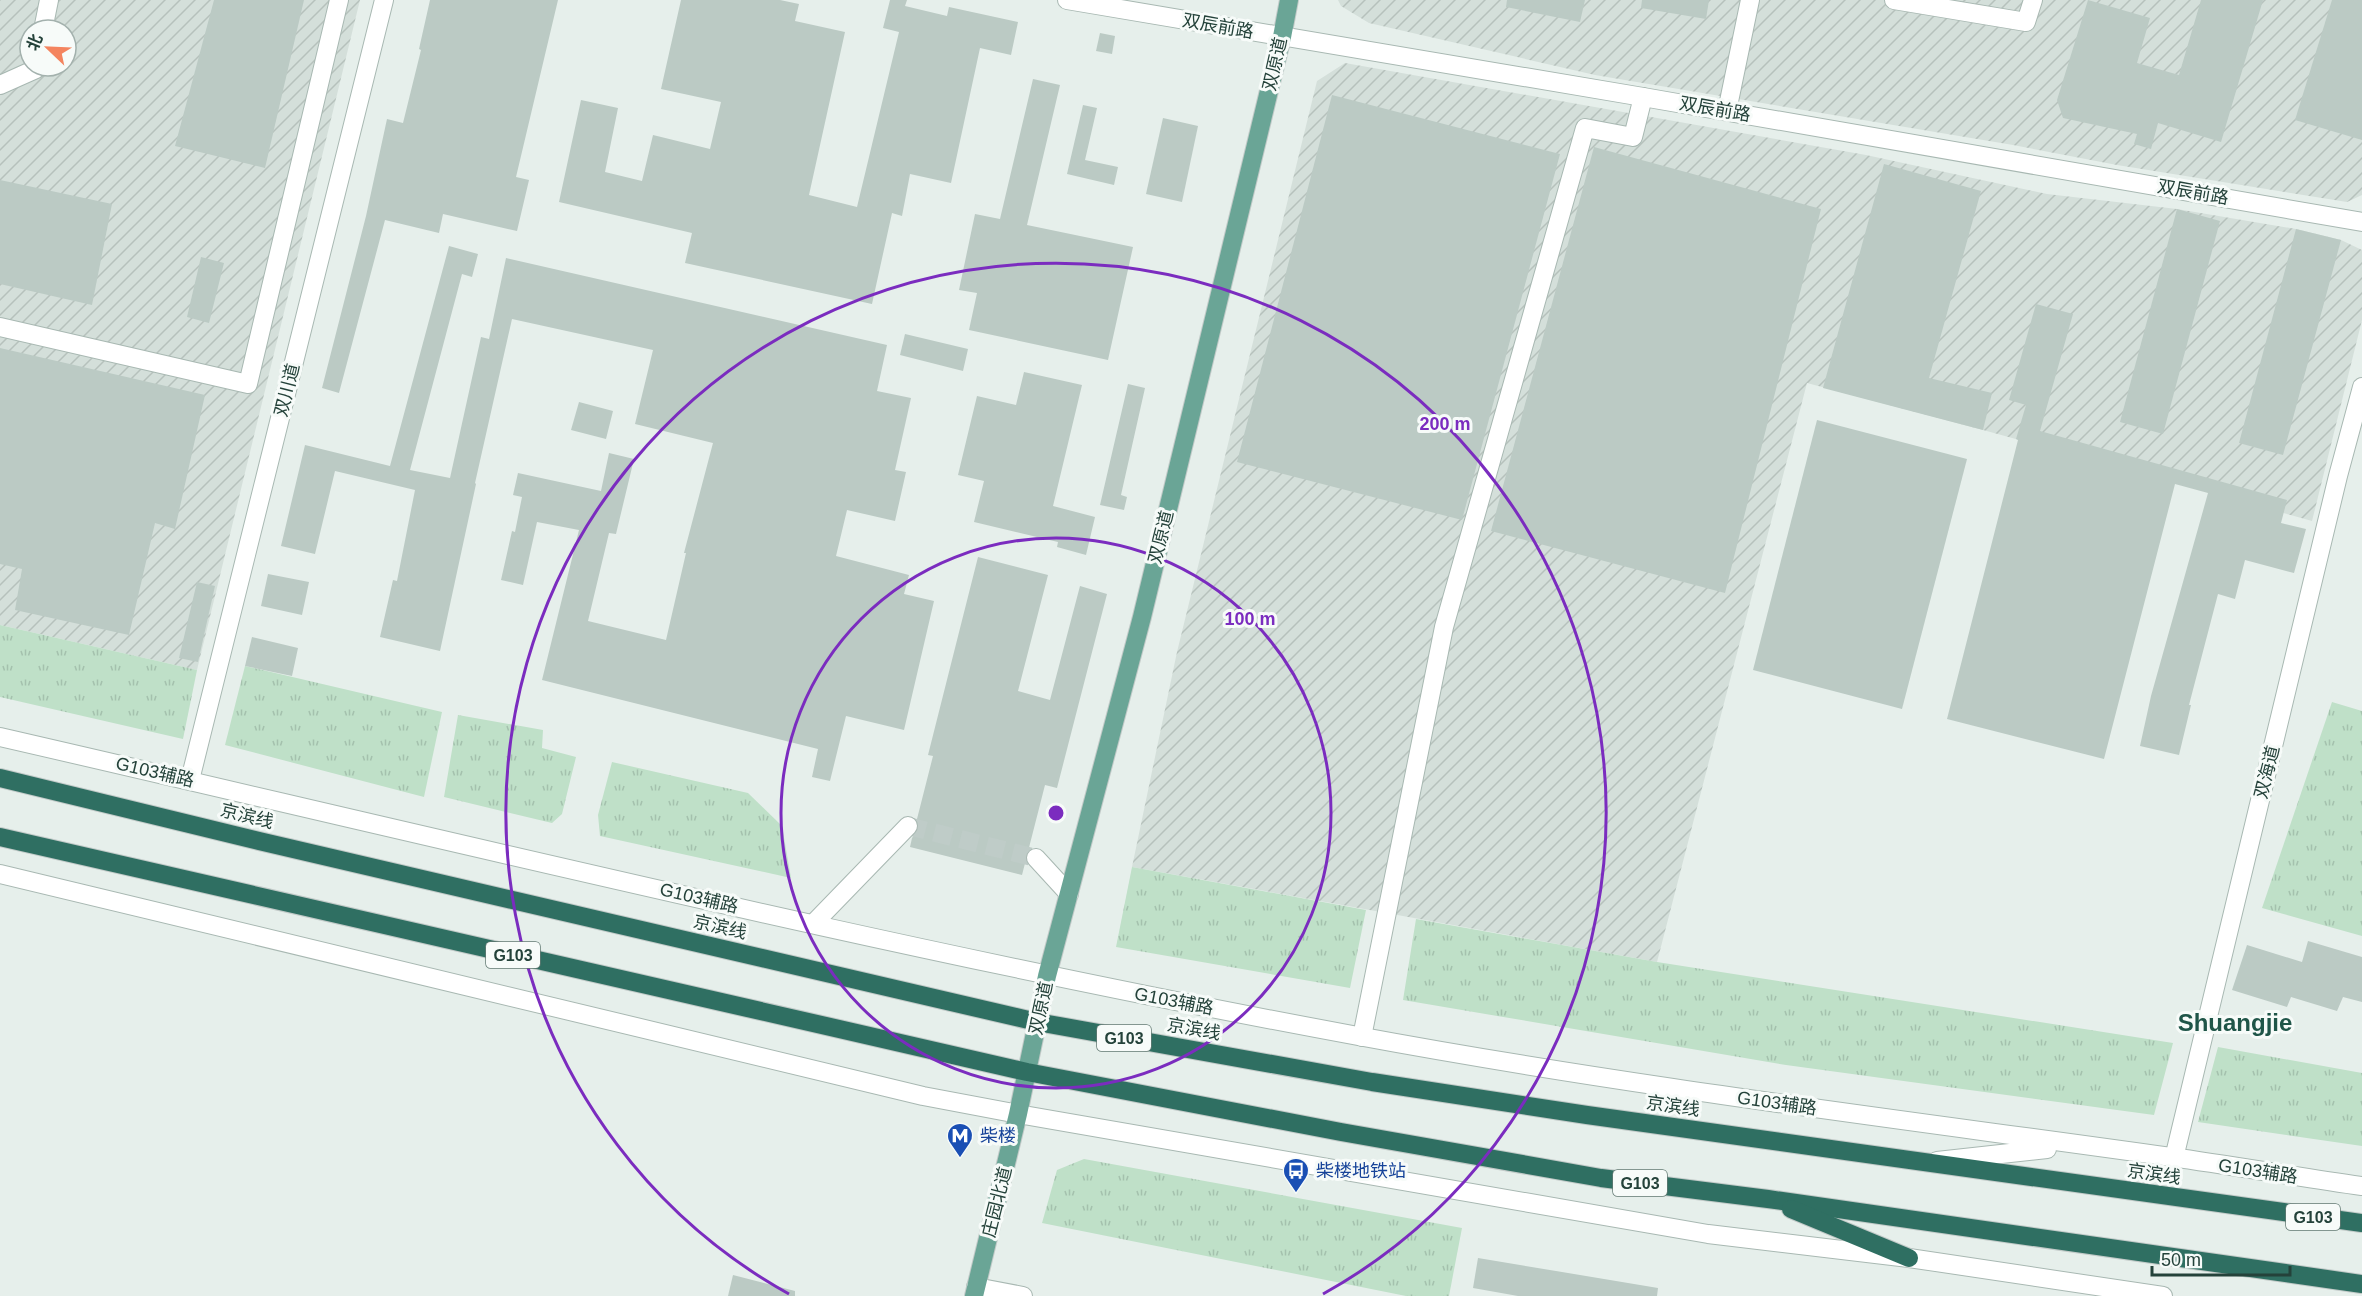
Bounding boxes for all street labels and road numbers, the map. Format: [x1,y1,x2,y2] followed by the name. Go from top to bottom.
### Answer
[1181,10,1255,42] street label: 双辰前路
[1259,35,1291,93] street label: 双原道
[1678,93,1752,125] street label: 双辰前路
[2156,176,2230,208] street label: 双辰前路
[271,361,303,419] street label: 双川道
[1145,508,1177,566] street label: 双原道
[2251,743,2283,801] street label: 双海道
[114,753,196,791] street label: G103辅路
[218,800,276,832] street label: 京滨线
[658,879,740,917] street label: G103辅路
[691,911,749,943] street label: 京滨线
[486,942,540,968] road number: G103
[1026,980,1056,1036] street label: 双原道
[1133,984,1215,1018] street label: G103辅路
[1166,1014,1222,1044] street label: 京滨线
[1097,1025,1151,1051] road number: G103
[1736,1088,1818,1118] street label: G103辅路
[1645,1092,1701,1120] street label: 京滨线
[2217,1155,2299,1187] street label: G103辅路
[2126,1160,2182,1188] street label: 京滨线
[979,1165,1015,1239] street label: 庄园北道
[1613,1170,1667,1196] road number: G103
[2286,1204,2340,1230] road number: G103

